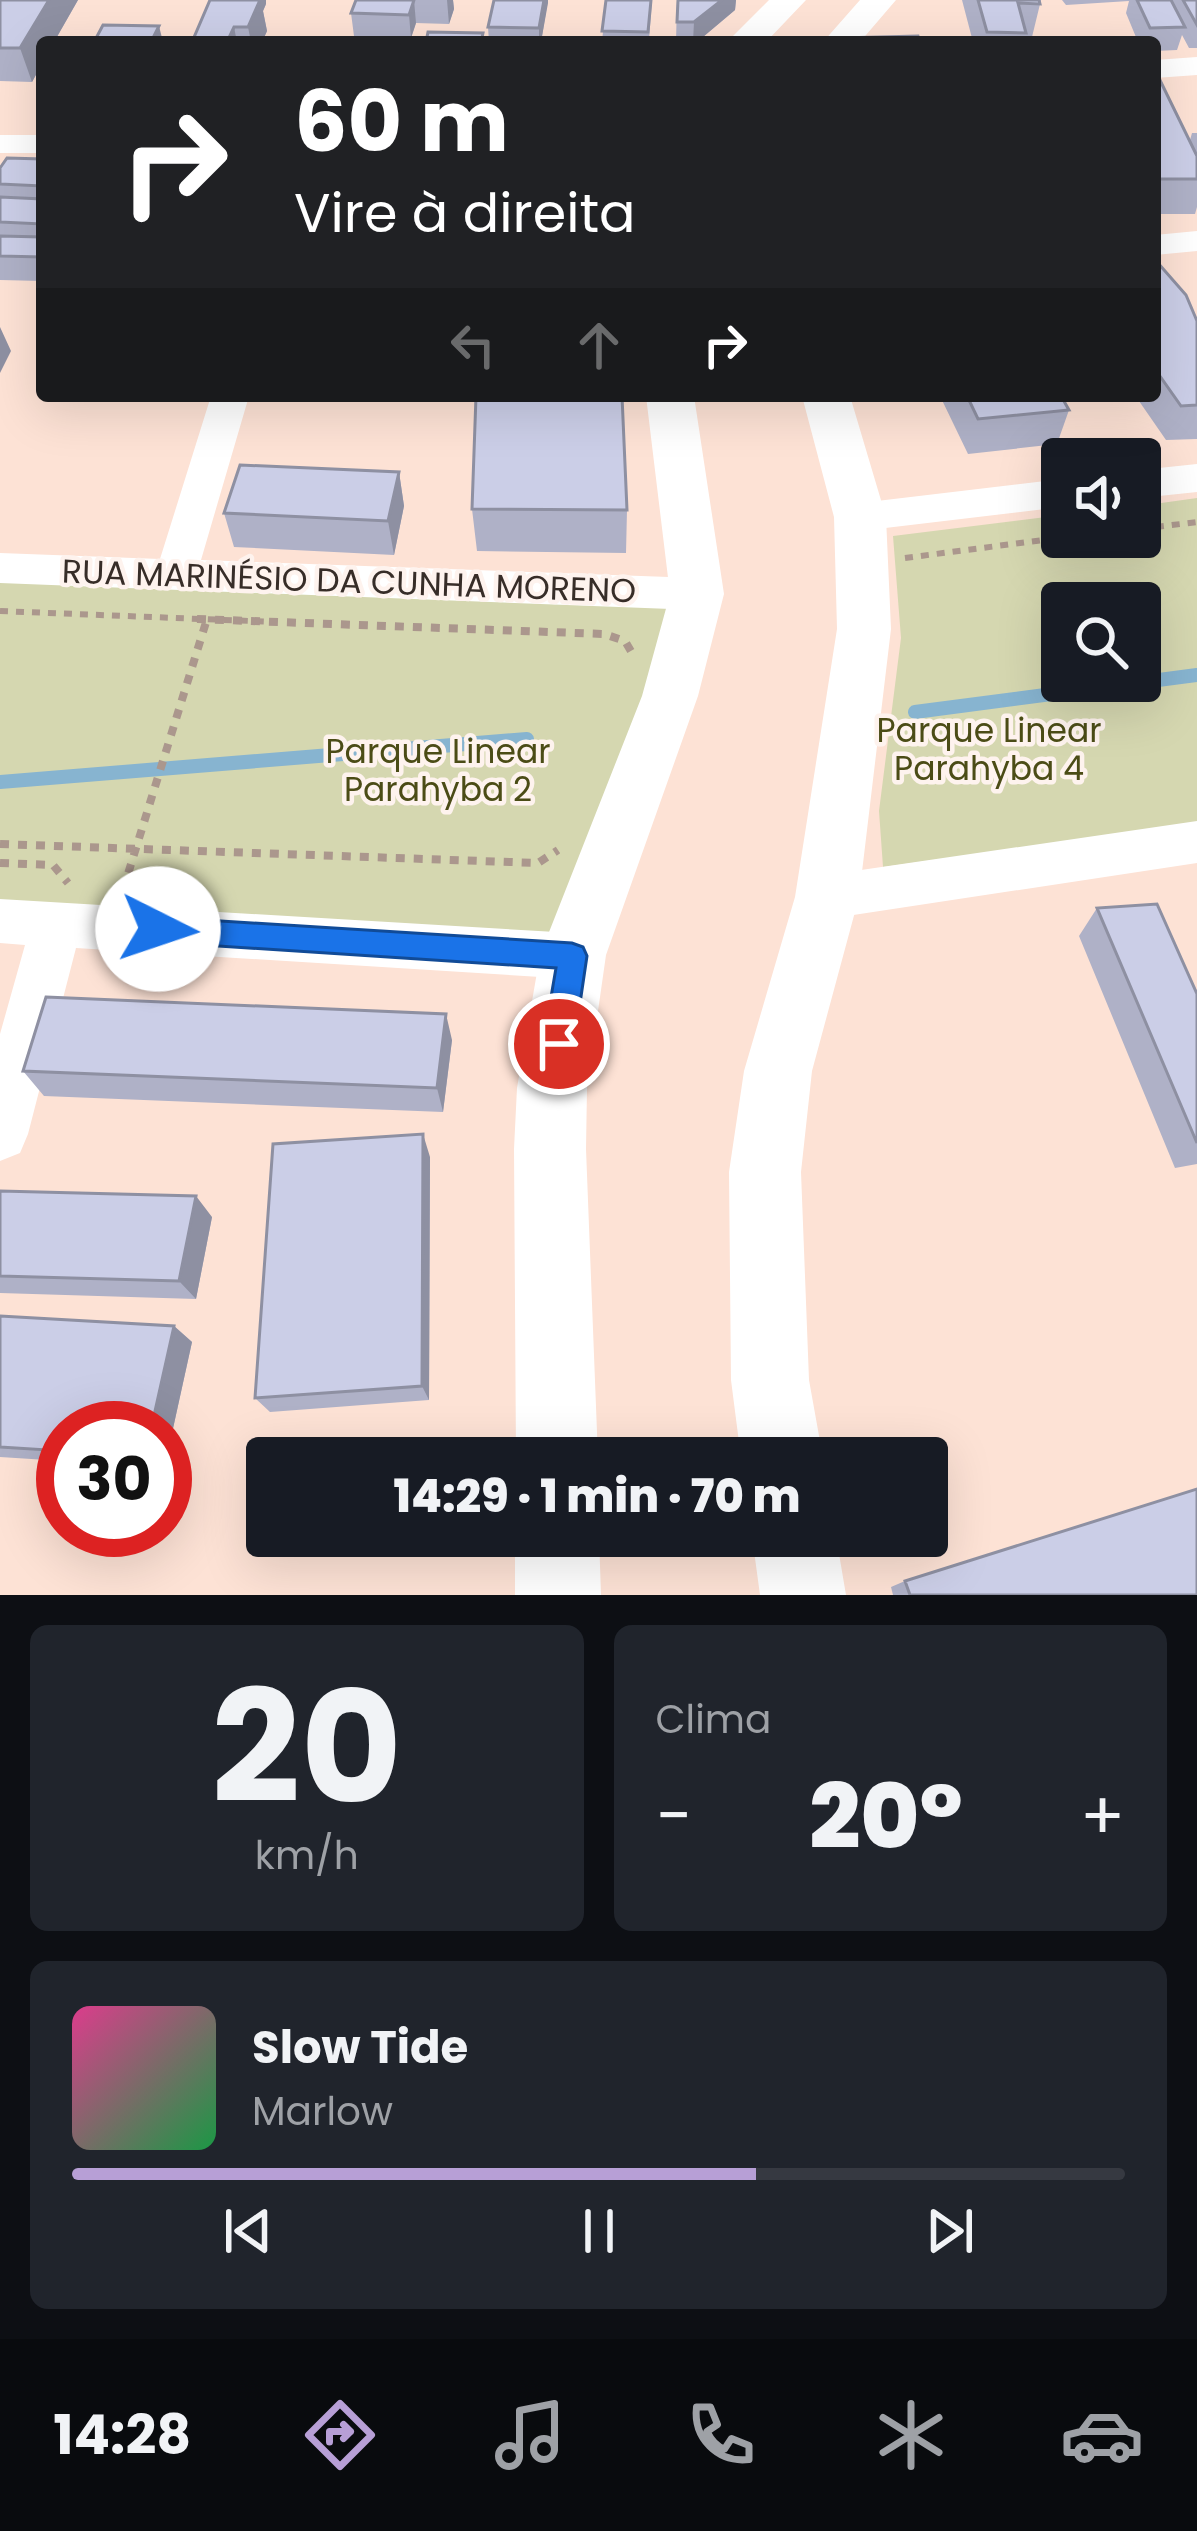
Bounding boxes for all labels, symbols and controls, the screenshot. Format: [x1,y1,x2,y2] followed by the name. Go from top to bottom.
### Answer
[294,63,509,180] text: 60 m
[96,84,252,240] icon: right
[294,175,636,251] text: Vire à direita
[440,312,506,378] icon: left
[566,312,632,378] icon: ahead
[692,312,758,378] icon: right
[1041,438,1161,702] map controls
[1041,438,1161,558] button: sound
[61,547,637,615] street label: RUA MARINÉSIO DA CUNHA MORENO
[1041,582,1161,702] button: search
[877,707,1102,792] park label: Parque Linear Parahyba 4
[326,728,551,813] park label: Parque Linear Parahyba 2
[95,866,221,992] position arrow
[508,993,610,1095] pin
[526,1011,592,1077] icon: arrive
[36,1401,192,1557] speed limit sign: 30
[394,1465,800,1528] text: 14:29 · 1 min · 70 m
[211,1638,402,1857] text: 20
[656,1692,771,1747] text: Clima
[809,1753,963,1880] text: 20°
[656,1770,692,1862] text: −
[1080,1770,1125,1862] text: +
[255,1828,359,1883] text: km/h
[252,2016,468,2079] text: Slow Tide
[252,2084,393,2139] text: Marlow
[215,2198,281,2264] icon: previous
[566,2198,632,2264] icon: pause
[917,2198,983,2264] icon: next
[298,2393,382,2477] icon: directions
[488,2393,572,2477] icon: music
[679,2393,763,2477] icon: phone
[869,2393,953,2477] icon: climate
[1060,2393,1144,2477] icon: car
[53,2397,191,2473] text: 14:28

